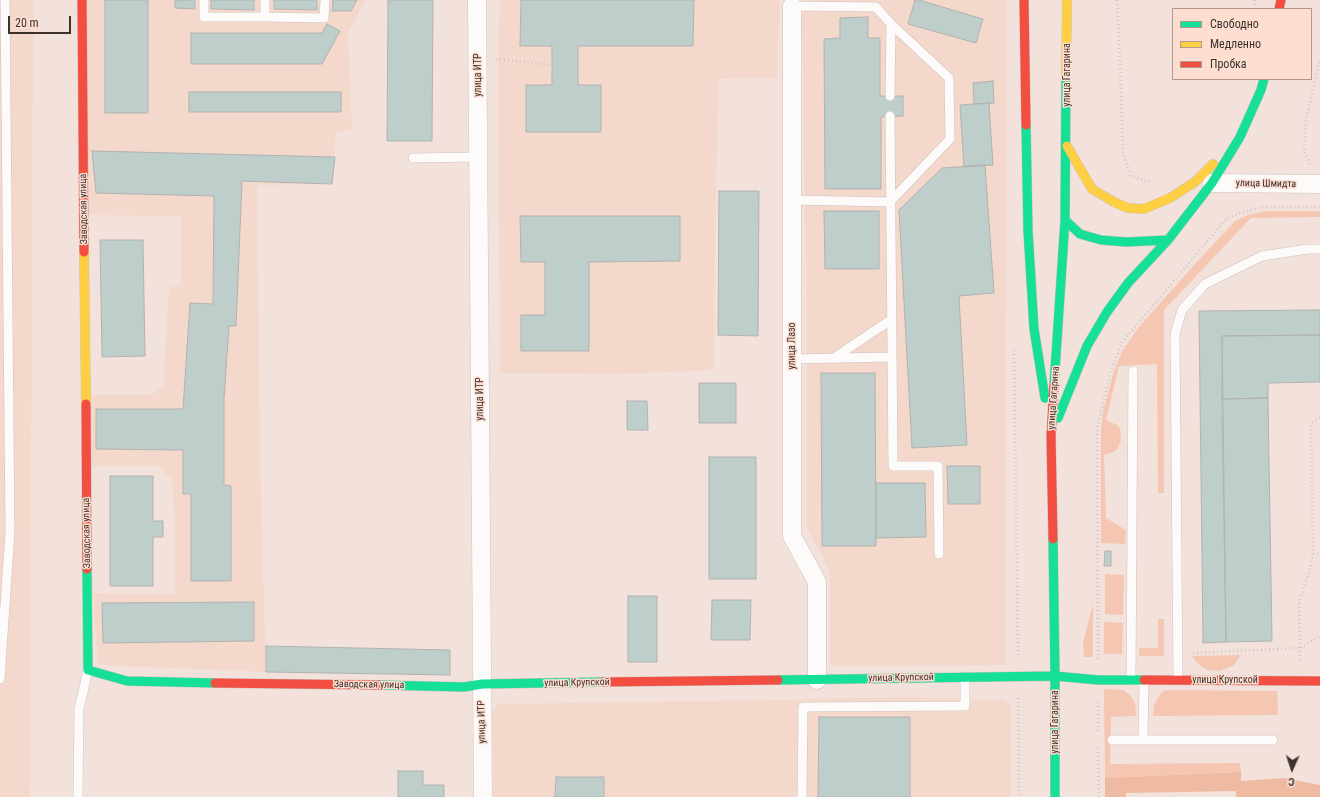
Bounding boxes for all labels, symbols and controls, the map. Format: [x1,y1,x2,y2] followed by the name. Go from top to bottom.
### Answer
[10,8,73,34] scale bar
[1172,8,1312,80] legend
[15,16,39,30] text: 20 m
[1210,17,1259,31] text: Свободно
[1210,37,1261,51] text: Медленно
[1061,43,1073,107] street label: улица Гагарина
[472,53,484,97] street label: улица ИТР
[1210,57,1247,71] text: Пробка
[77,174,91,244] street label: Заводская улица
[1236,177,1296,191] street label: улица Шмидта
[786,323,798,369] street label: улица Лазо
[1046,366,1062,430] street label: улица Гагарина
[474,377,486,421] street label: улица ИТР
[80,498,94,568] street label: Заводская улица
[868,671,934,685] street label: улица Крупской
[1192,674,1258,686] street label: улица Крупской
[544,676,610,690] street label: улица Крупской
[334,678,404,692] street label: Заводская улица
[1049,690,1061,754] street label: улица Гагарина
[476,700,488,744] street label: улица ИТР
[1272,749,1312,789] north arrow
[1288,775,1295,788] text: С

